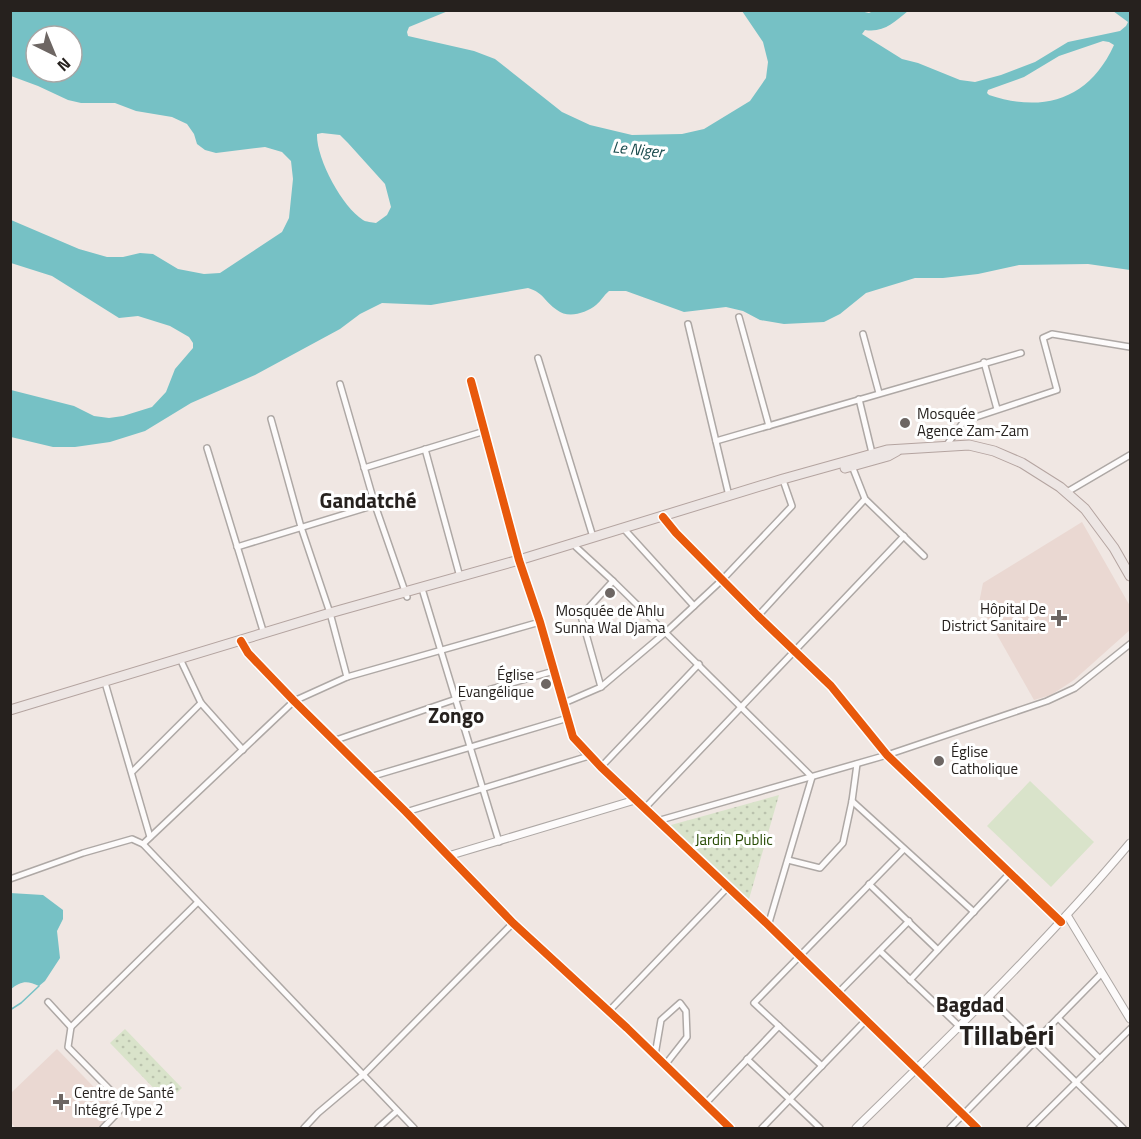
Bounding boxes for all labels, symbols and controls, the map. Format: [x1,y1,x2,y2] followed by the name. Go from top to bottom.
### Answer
[24,24,84,84] north arrow
[52,52,76,78] text: N
[611,134,667,164] water label: Le Niger
[917,402,1029,442] place label: Mosquée Agence Zam-Zam
[898,416,912,430] marker: Mosquée Agence Zam-Zam
[320,484,416,516] district label: Gandatché
[603,586,617,600] marker: Mosquée de Ahlu Sunna Wal Djama
[942,597,1046,637] place label: Hôpital De District Sanitaire
[555,599,666,639] place label: Mosquée de Ahlu Sunna Wal Djama
[1050,609,1068,627] marker: Hôpital De District Sanitaire
[458,663,534,703] place label: Église Evangélique
[539,677,553,691] marker: Église Evangélique
[428,699,484,731] district label: Zongo
[951,740,1018,780] place label: Église Catholique
[932,754,946,768] marker: Église Catholique
[695,828,773,851] park label: Jardin Public
[936,988,1004,1020] district label: Bagdad
[959,1014,1055,1055] district label: Tillabéri
[74,1081,174,1121] place label: Centre de Santé Intégré Type 2
[52,1093,70,1111] marker: Centre de Santé Intégré Type 2

